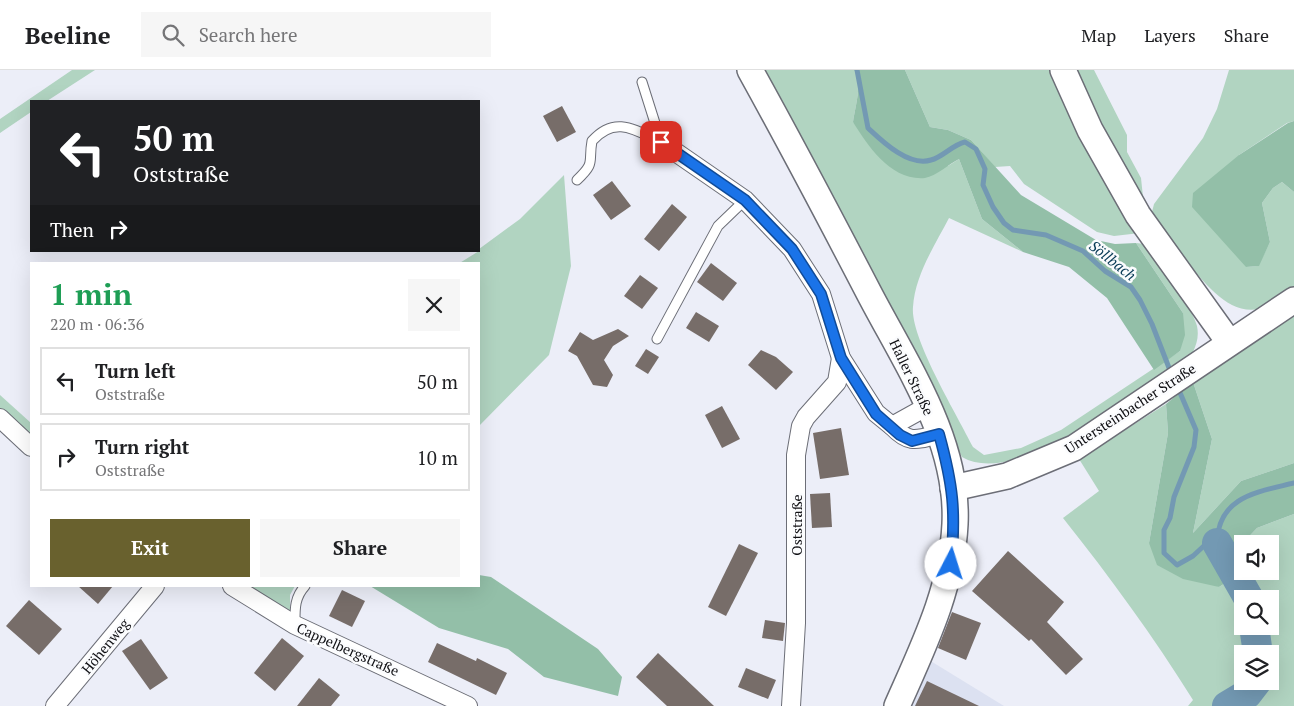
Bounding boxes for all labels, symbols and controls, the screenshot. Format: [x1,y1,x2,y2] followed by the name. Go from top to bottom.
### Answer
[141,12,491,57] search box
[25,19,111,51] text: Beeline
[159,21,187,49] icon: search
[199,22,297,47] text: Search here
[1081,23,1116,47] text: Map
[1144,23,1196,47] text: Layers
[1224,23,1269,47] text: Share
[133,115,214,161] text: 50 m
[50,120,115,185] icon: left
[640,121,682,163] pin
[647,128,675,156] icon: arrive
[133,159,229,188] text: Oststraße
[104,215,132,243] icon: right
[50,217,94,242] text: Then
[1085,235,1141,285] water label: Söllbach
[50,274,132,314] text: 1 min
[408,279,460,331] button: close
[50,313,144,335] text: 220 m · 06:36
[885,336,939,418] street label: Haller Straße
[95,358,176,383] text: Turn left
[1061,358,1199,458] street label: Untersteinbacher Straße
[52,367,80,395] icon: left
[417,369,458,394] text: 50 m
[95,383,165,405] text: Oststraße
[95,434,189,459] text: Turn right
[52,443,80,471] icon: right
[417,445,458,470] text: 10 m
[95,459,165,481] text: Oststraße
[787,494,806,556] street label: Oststraße
[50,519,250,577] button: Exit
[260,519,460,577] button: Share
[1234,535,1279,690] map controls
[1234,535,1279,580] button: sound
[924,537,976,589] position arrow
[1234,590,1279,635] button: search
[77,614,134,678] street label: Höhenweg
[294,618,402,680] street label: Cappelbergstraße
[1234,645,1279,690] button: layers

